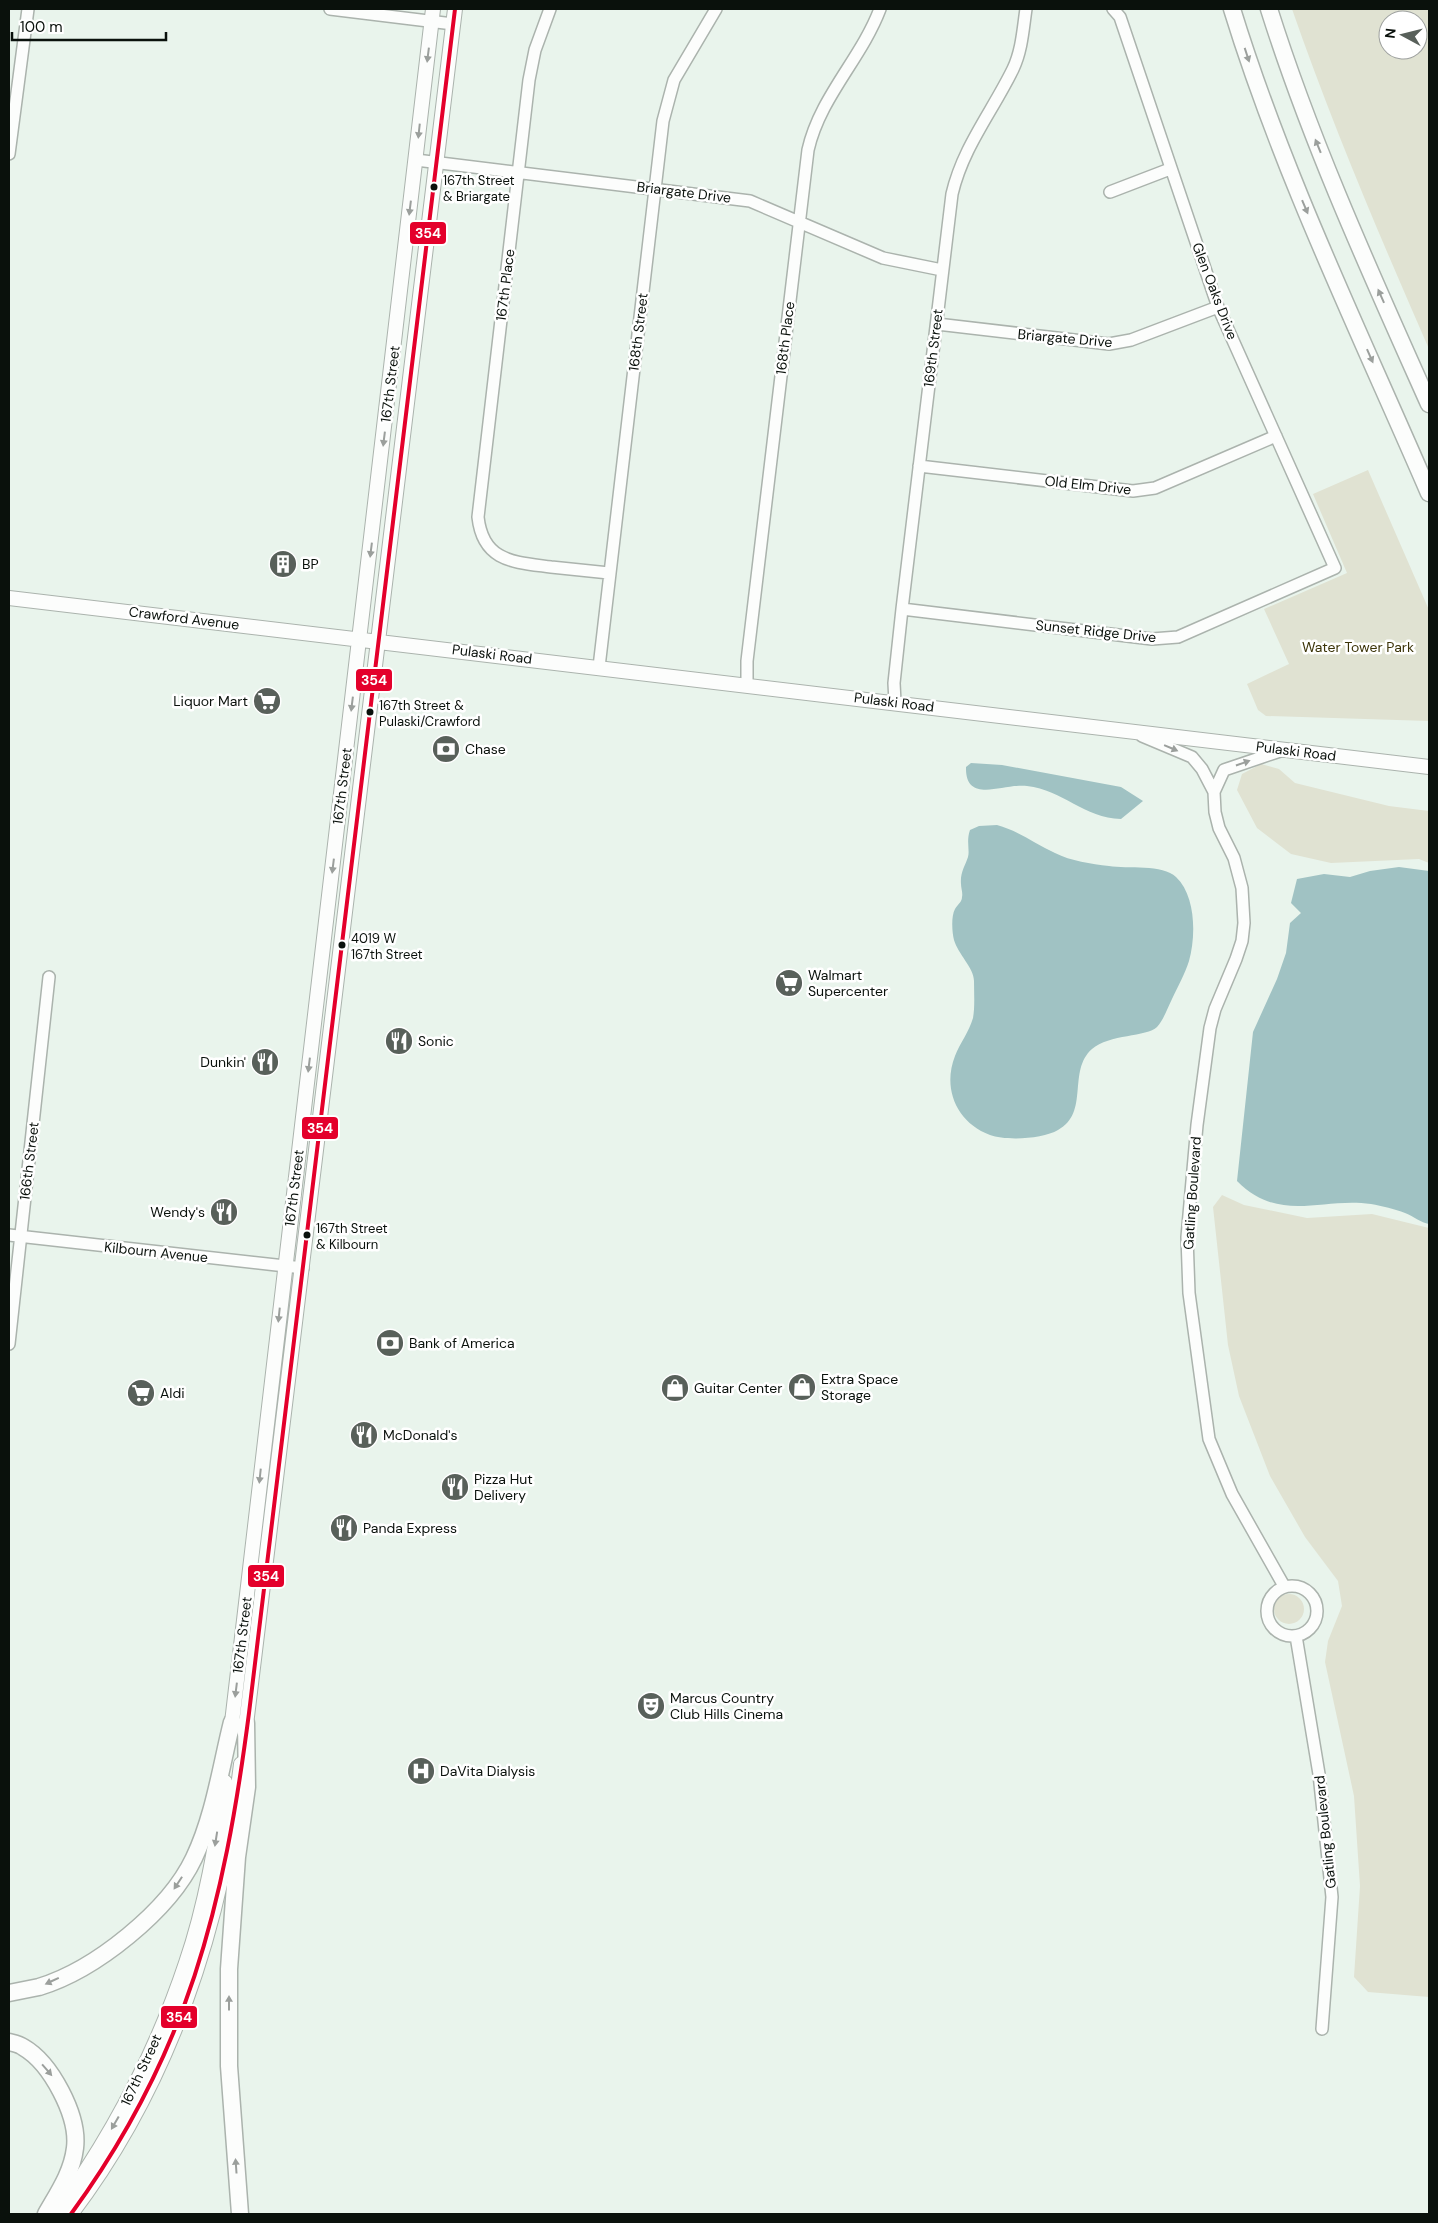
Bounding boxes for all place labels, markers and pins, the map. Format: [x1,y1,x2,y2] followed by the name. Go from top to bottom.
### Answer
[443,172,515,205] place label: 167th Street & Briargate
[429,182,439,192] marker: 167th Street & Briargate
[268,549,298,579] building icon: BP
[302,555,319,573] place label: BP
[252,686,282,716] supermarket icon: Liquor Mart
[173,692,248,710] place label: Liquor Mart
[379,697,480,730] place label: 167th Street & Pulaski/Crawford
[365,707,375,717] marker: 167th Street & Pulaski/Crawford
[431,734,461,764] bank icon: Chase
[465,740,506,758] place label: Chase
[351,930,423,963] place label: 4019 W 167th Street
[337,940,347,950] marker: 4019 W 167th Street
[808,966,888,1000] place label: Walmart Supercenter
[774,968,804,998] supermarket icon: Walmart Supercenter
[384,1026,414,1056] restaurant icon: Sonic
[418,1032,454,1050] place label: Sonic
[250,1047,280,1077] restaurant icon: Dunkin'
[200,1053,246,1071] place label: Dunkin'
[209,1197,239,1227] restaurant icon: Wendy's
[150,1203,205,1221] place label: Wendy's
[316,1220,388,1253] place label: 167th Street & Kilbourn
[302,1230,312,1240] marker: 167th Street & Kilbourn
[375,1328,405,1358] bank icon: Bank of America
[409,1334,515,1352] place label: Bank of America
[821,1370,898,1404] place label: Extra Space Storage
[787,1372,817,1402] shop icon: Extra Space Storage
[660,1373,690,1403] shop icon: Guitar Center
[126,1378,156,1408] supermarket icon: Aldi
[694,1379,782,1397] place label: Guitar Center
[160,1384,185,1402] place label: Aldi
[349,1420,379,1450] restaurant icon: McDonald's
[383,1426,458,1444] place label: McDonald's
[474,1470,533,1504] place label: Pizza Hut Delivery
[440,1472,470,1502] restaurant icon: Pizza Hut Delivery
[329,1513,359,1543] restaurant icon: Panda Express
[363,1519,457,1537] place label: Panda Express
[670,1689,783,1723] place label: Marcus Country Club Hills Cinema
[636,1691,666,1721] theatre icon: Marcus Country Club Hills Cinema
[406,1756,436,1786] hospital icon: DaVita Dialysis
[440,1762,535,1780] place label: DaVita Dialysis

